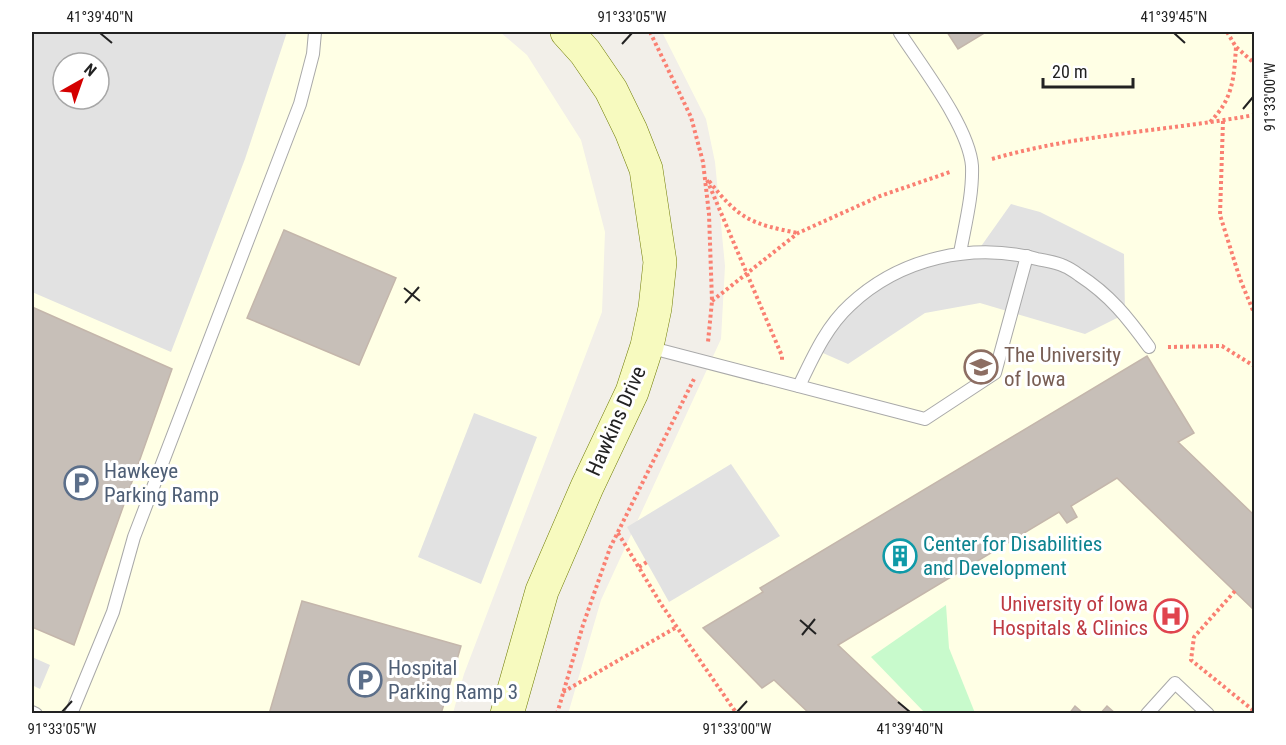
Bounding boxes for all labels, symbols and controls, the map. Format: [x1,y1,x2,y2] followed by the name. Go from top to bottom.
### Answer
[67,8,133,26] text: 41°39'40"N
[598,8,667,26] text: 91°33'05"W
[1141,8,1207,26] text: 41°39'45"N
[51,51,111,111] north arrow
[1043,51,1133,89] scale bar
[80,59,100,80] text: N
[1052,61,1087,82] text: 20 m
[1261,62,1279,131] text: 91°33'00"W
[1004,343,1121,391] place label: The University of Iowa
[963,349,999,385] school or university icon: The University of Iowa
[581,362,651,480] street label: Hawkins Drive
[104,459,219,507] place label: Hawkeye Parking Ramp
[63,465,99,501] parking icon: Hawkeye Parking Ramp
[923,532,1102,580] place label: Center for Disabilities and Development
[882,538,918,574] building icon: Center for Disabilities and Development
[992,592,1148,640] place label: University of Iowa Hospitals & Clinics
[1153,598,1189,634] hospital icon: University of Iowa Hospitals & Clinics
[388,656,518,704] place label: Hospital Parking Ramp 3
[347,662,383,698] parking icon: Hospital Parking Ramp 3
[28,720,97,738] text: 91°33'05"W
[703,720,772,738] text: 91°33'00"W
[877,720,943,738] text: 41°39'40"N

